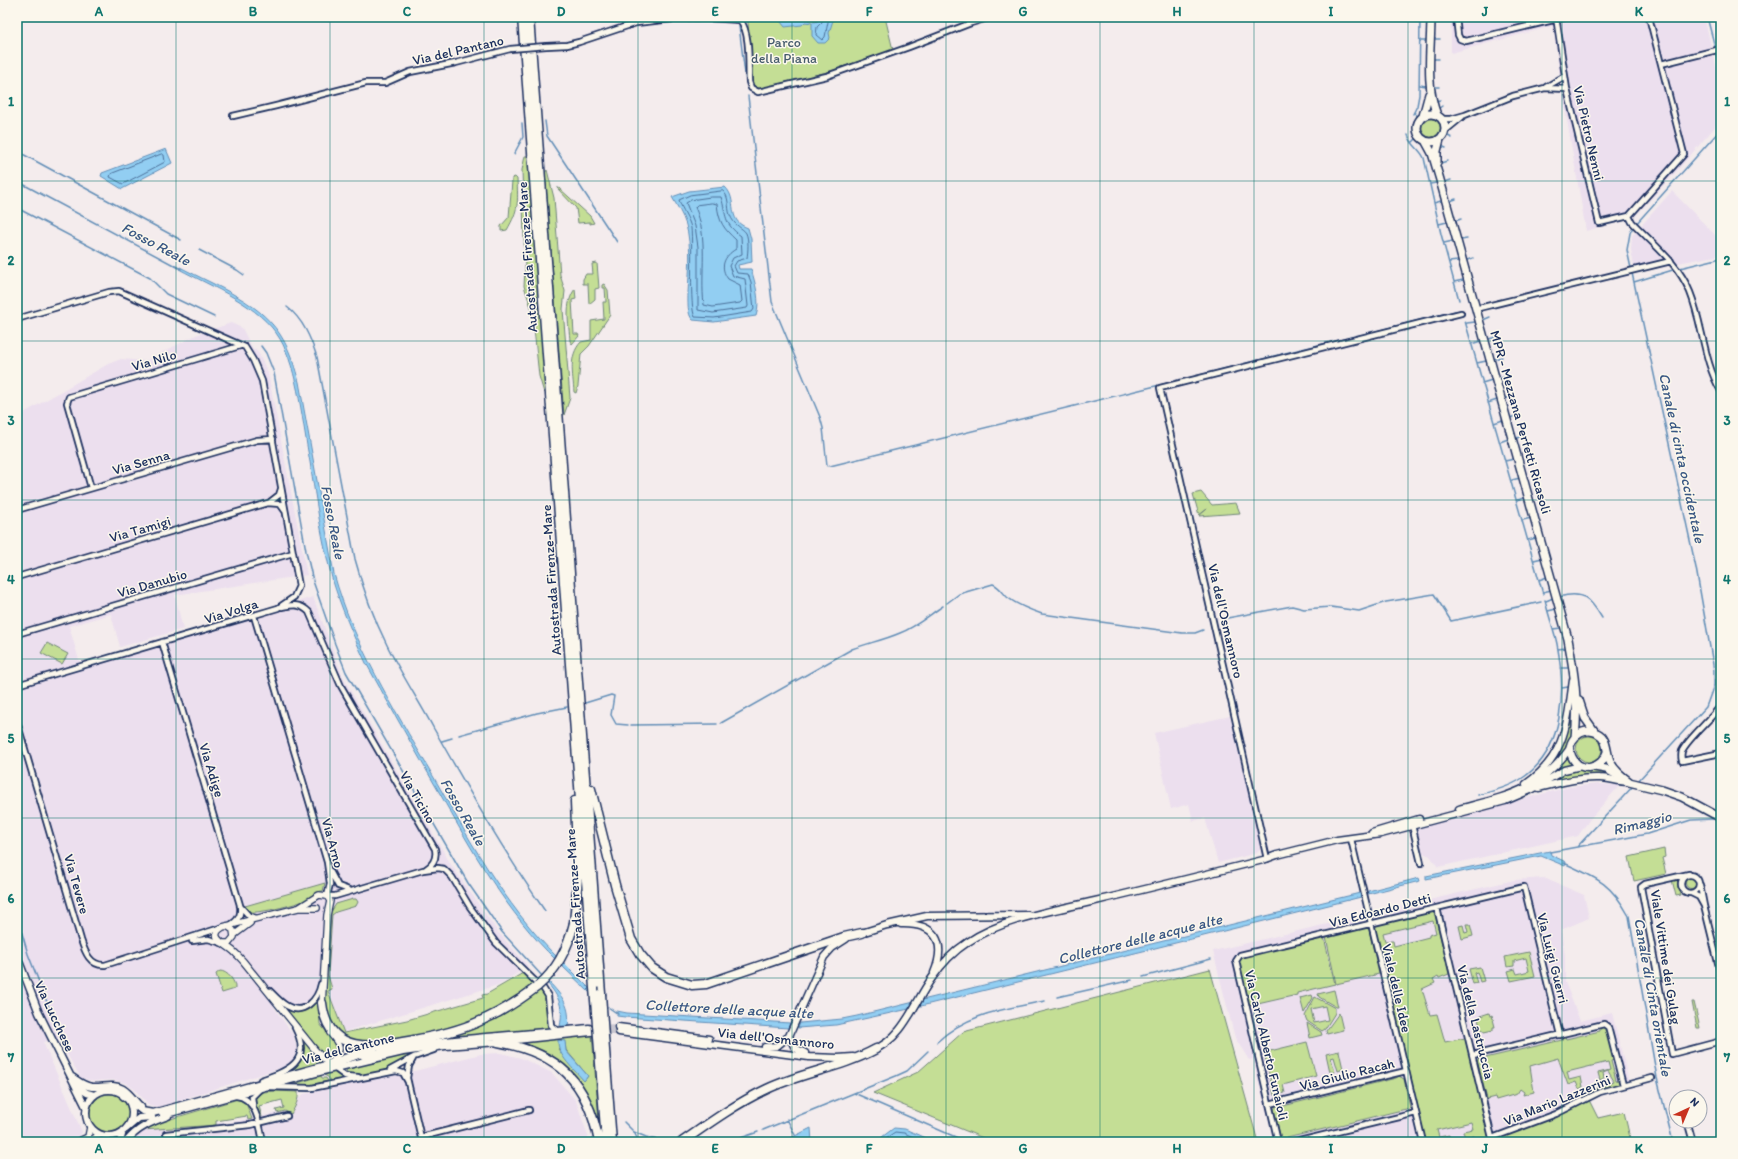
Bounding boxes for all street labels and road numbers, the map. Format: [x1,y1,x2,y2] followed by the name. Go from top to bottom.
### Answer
[411,32,505,69] street label: Via del Pantano
[1569,84,1608,182] street label: Via Pietro Nenni
[514,181,541,333] street label: Autostrada Firenze-Mare
[1486,328,1555,516] street label: MPR - Mezzana Perfetti Ricasoli
[130,346,179,375] street label: Via Nilo
[110,446,173,479] street label: Via Senna
[538,504,565,656] street label: Autostrada Firenze-Mare
[107,513,173,546] street label: Via Tamigi
[1204,562,1247,680] street label: Via dell'Osmannoro
[115,565,189,602] street label: Via Danubio
[202,595,261,628] street label: Via Volga
[195,741,228,800] street label: Via Adige
[396,768,439,827] street label: Via Ticino
[318,816,347,870] street label: Via Arno
[562,828,589,980] street label: Autostrada Firenze-Mare
[60,852,93,916] street label: Via Tevere
[1646,888,1685,1027] street label: Viale Vittime dei Gulag
[1327,890,1433,931] street label: Via Edoardo Detti
[1533,911,1572,1005] street label: Via Luigi Guerri
[1378,942,1415,1034] street label: Viale delle Idee
[1453,963,1498,1081] street label: Via della Lastruccia
[1241,968,1292,1122] street label: Via Carlo Alberto Funaioli
[31,978,79,1055] street label: Via Lucchese
[717,1024,835,1053] street label: Via dell'Osmannoro
[300,1029,396,1068] street label: Via del Cantone
[1298,1054,1397,1094] street label: Via Giulio Racah
[1501,1071,1613,1130] street label: Via Mario Lazzerini

